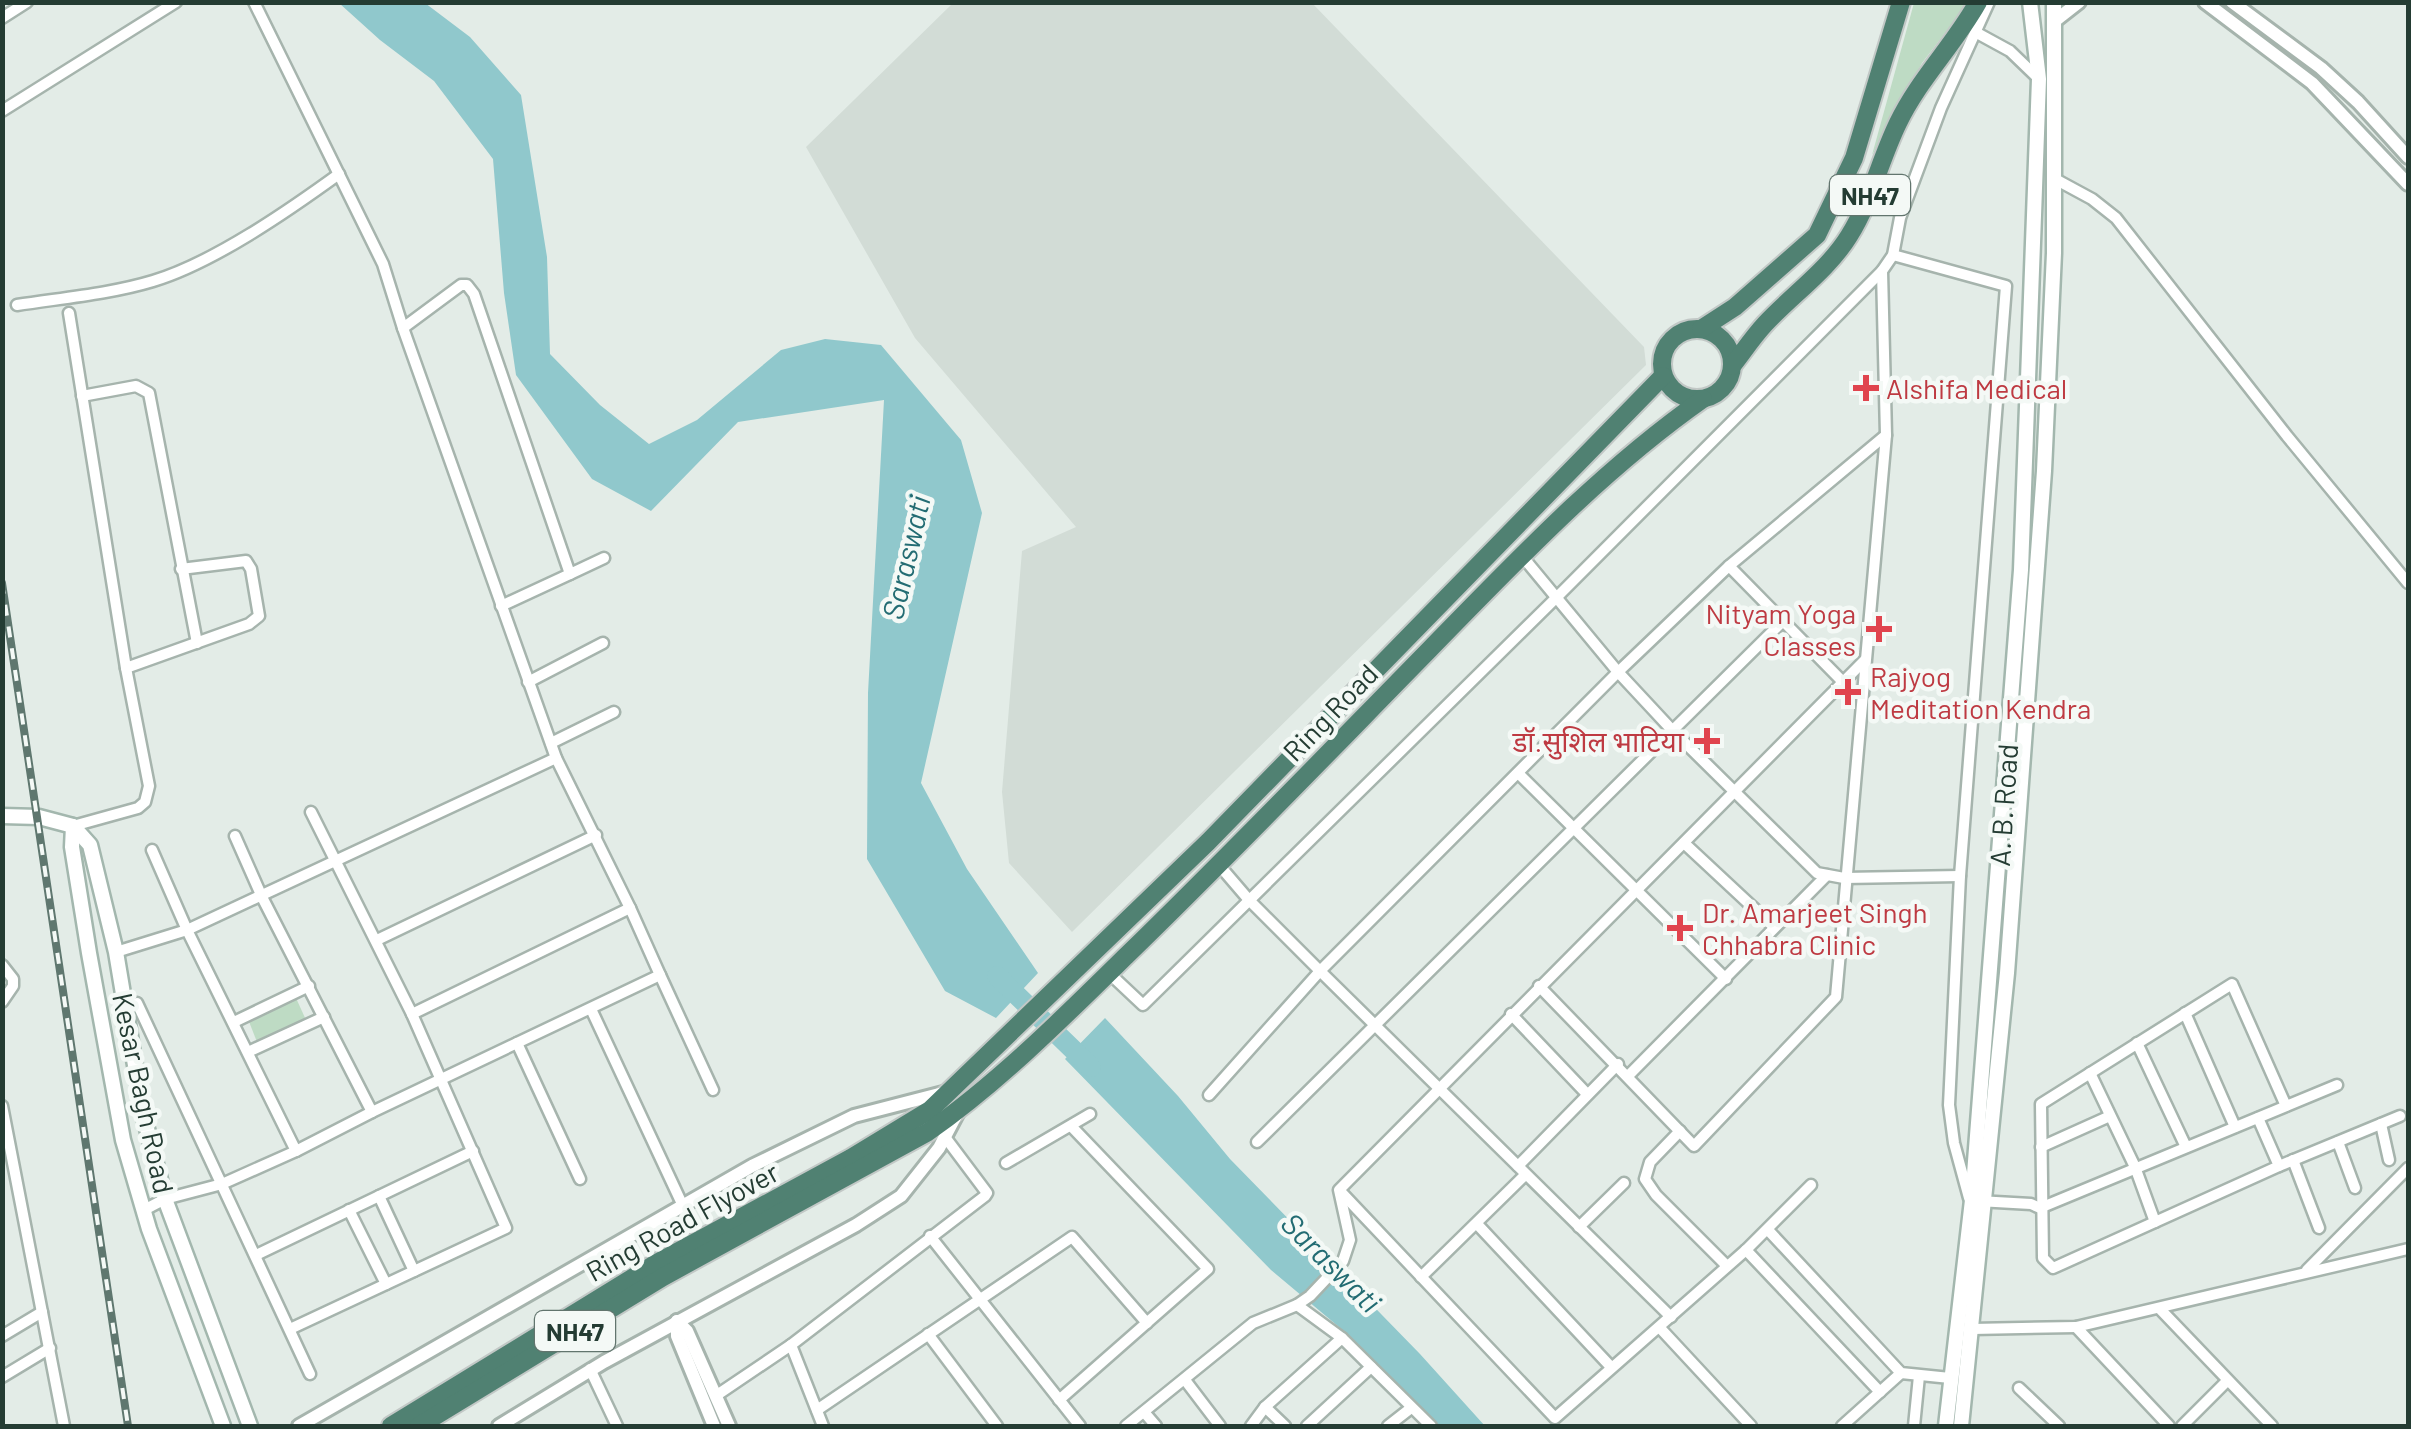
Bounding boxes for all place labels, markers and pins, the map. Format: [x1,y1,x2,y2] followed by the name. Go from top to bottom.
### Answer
[1886,371,2067,405] place label: Alshifa Medical
[1855,377,1877,399] marker: Alshifa Medical
[1705,596,1856,662] place label: Nityam Yoga Classes
[1866,616,1892,642] marker: Nityam Yoga Classes
[1870,659,2091,725] place label: Rajyog Meditation Kendra
[1835,679,1861,705] marker: Rajyog Meditation Kendra
[1511,724,1685,760] place label: डॉ.सुशिल भाटिया
[1694,728,1720,754] marker: डॉ.सुशिल भाटिया
[1702,895,1928,961] place label: Dr. Amarjeet Singh Chhabra Clinic
[1667,915,1693,941] marker: Dr. Amarjeet Singh Chhabra Clinic

